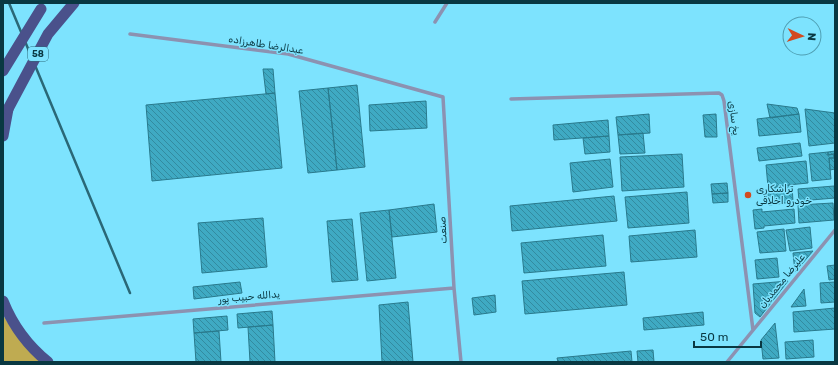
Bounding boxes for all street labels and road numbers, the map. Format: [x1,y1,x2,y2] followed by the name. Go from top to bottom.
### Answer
[228,33,305,57] street label: عبدالرضا طاهرزاده
[28,47,48,61] road number: 58
[725,100,742,137] street label: یخ سازی
[436,216,450,244] street label: صنعت
[756,251,808,311] street label: علیرضا محمدیان
[217,288,281,307] street label: یدالله حبیب پور

